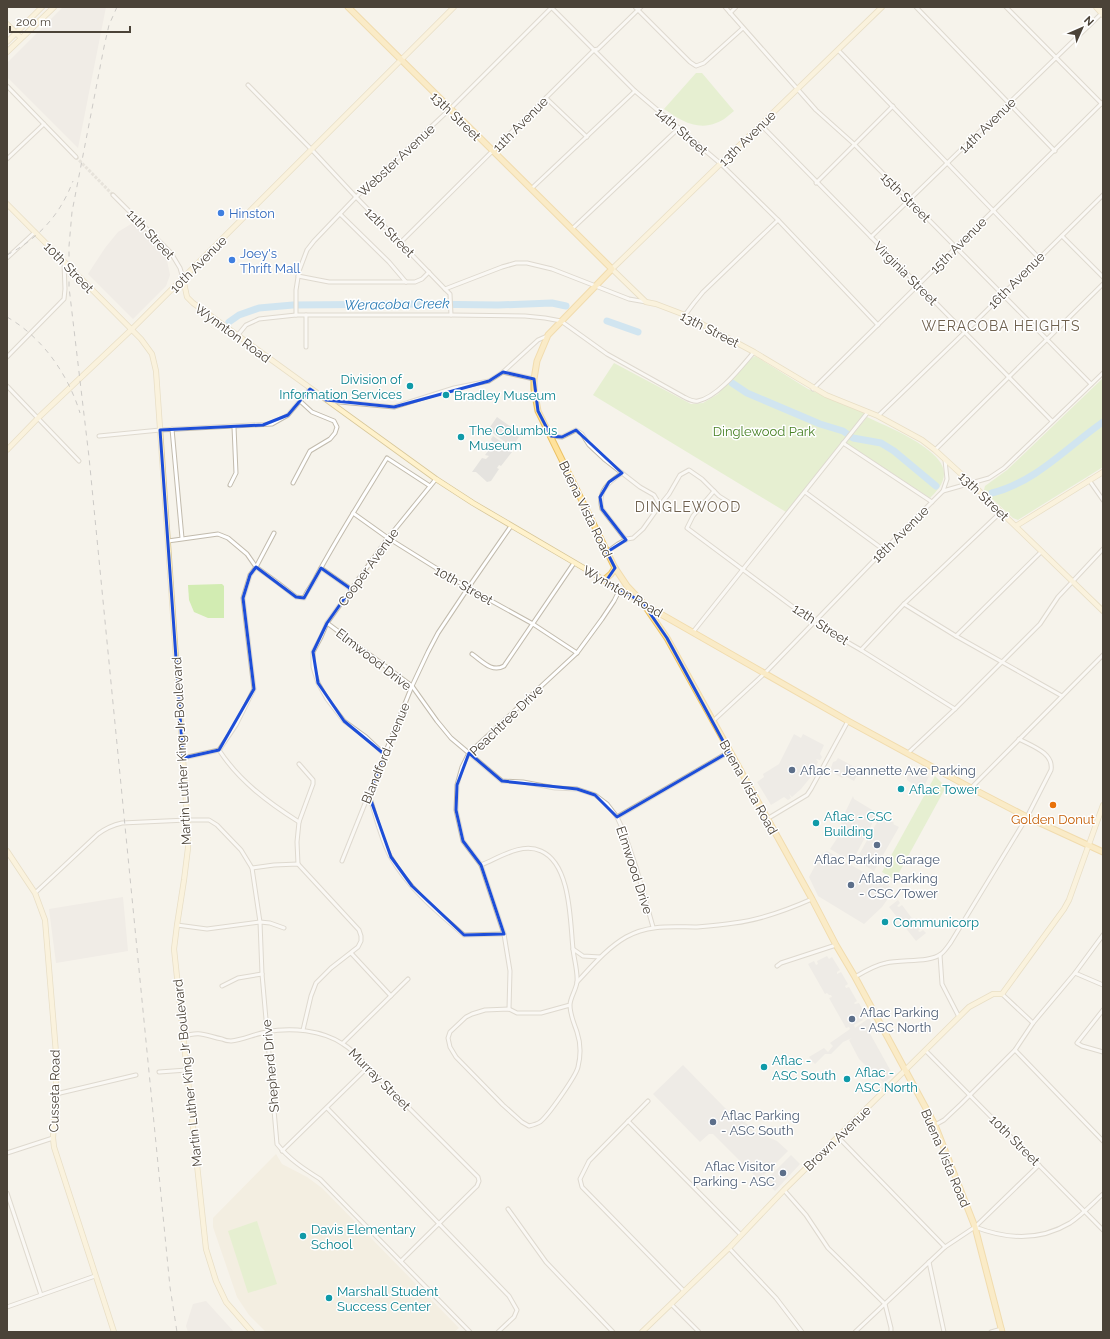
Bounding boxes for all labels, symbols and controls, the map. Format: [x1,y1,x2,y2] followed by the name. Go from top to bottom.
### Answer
[10,8,130,34] scale bar
[1062,8,1102,48] north arrow
[1081,14,1096,29] text: N
[16,15,51,29] text: 200 m
[427,89,484,144] street label: 13th Street
[490,93,551,155] street label: 11th Avenue
[956,94,1019,156] street label: 14th Avenue
[653,105,711,158] street label: 14th Street
[716,107,779,169] street label: 13th Avenue
[355,121,438,200] street label: Webster Avenue
[878,169,934,226] street label: 15th Street
[362,205,418,261] street label: 12th Street
[124,206,178,263] street label: 11th Street
[229,206,275,221] place label: Hinston
[216,208,226,218] marker: Hinston
[927,214,990,277] street label: 15th Avenue
[167,233,230,296] street label: 10th Avenue
[871,238,941,309] street label: Virginia Street
[41,239,97,296] street label: 10th Street
[240,246,301,276] place label: Joey's Thrift Mall
[985,249,1048,312] street label: 16th Avenue
[227,255,237,265] marker: Joey's Thrift Mall
[344,295,450,313] water label: Weracoba Creek
[192,301,273,366] street label: Wynnton Road
[678,308,742,351] street label: 13th Street
[922,318,1080,334] district label: WERACOBA HEIGHTS
[279,372,403,402] place label: Division of Information Services
[405,381,415,391] marker: Division of Information Services
[454,388,556,403] place label: Bradley Museum
[441,390,451,400] marker: Bradley Museum
[469,423,557,453] place label: The Columbus Museum
[713,424,815,439] park label: Dinglewood Park
[456,432,466,442] marker: The Columbus Museum
[556,459,615,560] street label: Buena Vista Road
[955,469,1012,524] street label: 13th Street
[635,499,741,515] district label: DINGLEWOOD
[869,503,932,566] street label: 18th Avenue
[335,525,402,609] street label: Cooper Avenue
[432,563,496,608] street label: 10th Street
[580,563,665,620] street label: Wynnton Road
[790,601,852,648] street label: 12th Street
[333,625,415,694] street label: Elmwood Drive
[169,656,194,845] street label: Martin Luther King Jr Boulevard
[467,681,546,759] street label: Peachtree Drive
[358,700,413,806] street label: Blandford Avenue
[716,737,781,837] street label: Buena Vista Road
[800,763,976,778] place label: Aflac - Jeannette Ave Parking
[787,765,797,775] marker: Aflac - Jeannette Ave Parking
[909,782,979,797] place label: Aflac Tower
[896,784,906,794] marker: Aflac Tower
[1048,800,1058,810] marker: Golden Donut
[824,809,892,839] place label: Aflac - CSC Building
[1011,812,1096,827] place label: Golden Donut
[811,818,821,828] marker: Aflac - CSC Building
[613,824,656,916] street label: Elmwood Drive
[872,840,882,850] marker: Aflac Parking Garage
[814,852,940,867] place label: Aflac Parking Garage
[859,871,938,901] place label: Aflac Parking - CSC/Tower
[846,880,856,890] marker: Aflac Parking - CSC/Tower
[893,915,979,930] place label: Communicorp
[880,917,890,927] marker: Communicorp
[170,978,205,1167] street label: Martin Luther King Jr Boulevard
[860,1005,939,1035] place label: Aflac Parking - ASC North
[847,1014,857,1024] marker: Aflac Parking - ASC North
[259,1019,282,1113] street label: Shepherd Drive
[346,1045,414,1114] street label: Murray Street
[46,1050,63,1132] street label: Cusseta Road
[772,1053,836,1083] place label: Aflac - ASC South
[759,1062,769,1072] marker: Aflac - ASC South
[855,1065,918,1095] place label: Aflac - ASC North
[842,1074,852,1084] marker: Aflac - ASC North
[801,1102,874,1174] street label: Brown Avenue
[918,1107,973,1210] street label: Buena Vista Road
[721,1108,800,1138] place label: Aflac Parking - ASC South
[986,1112,1043,1169] street label: 10th Street
[708,1117,718,1127] marker: Aflac Parking - ASC South
[693,1159,775,1189] place label: Aflac Visitor Parking - ASC
[778,1168,788,1178] marker: Aflac Visitor Parking - ASC
[311,1222,416,1252] place label: Davis Elementary School
[298,1231,308,1241] marker: Davis Elementary School
[337,1284,439,1314] place label: Marshall Student Success Center
[324,1293,334,1303] marker: Marshall Student Success Center

